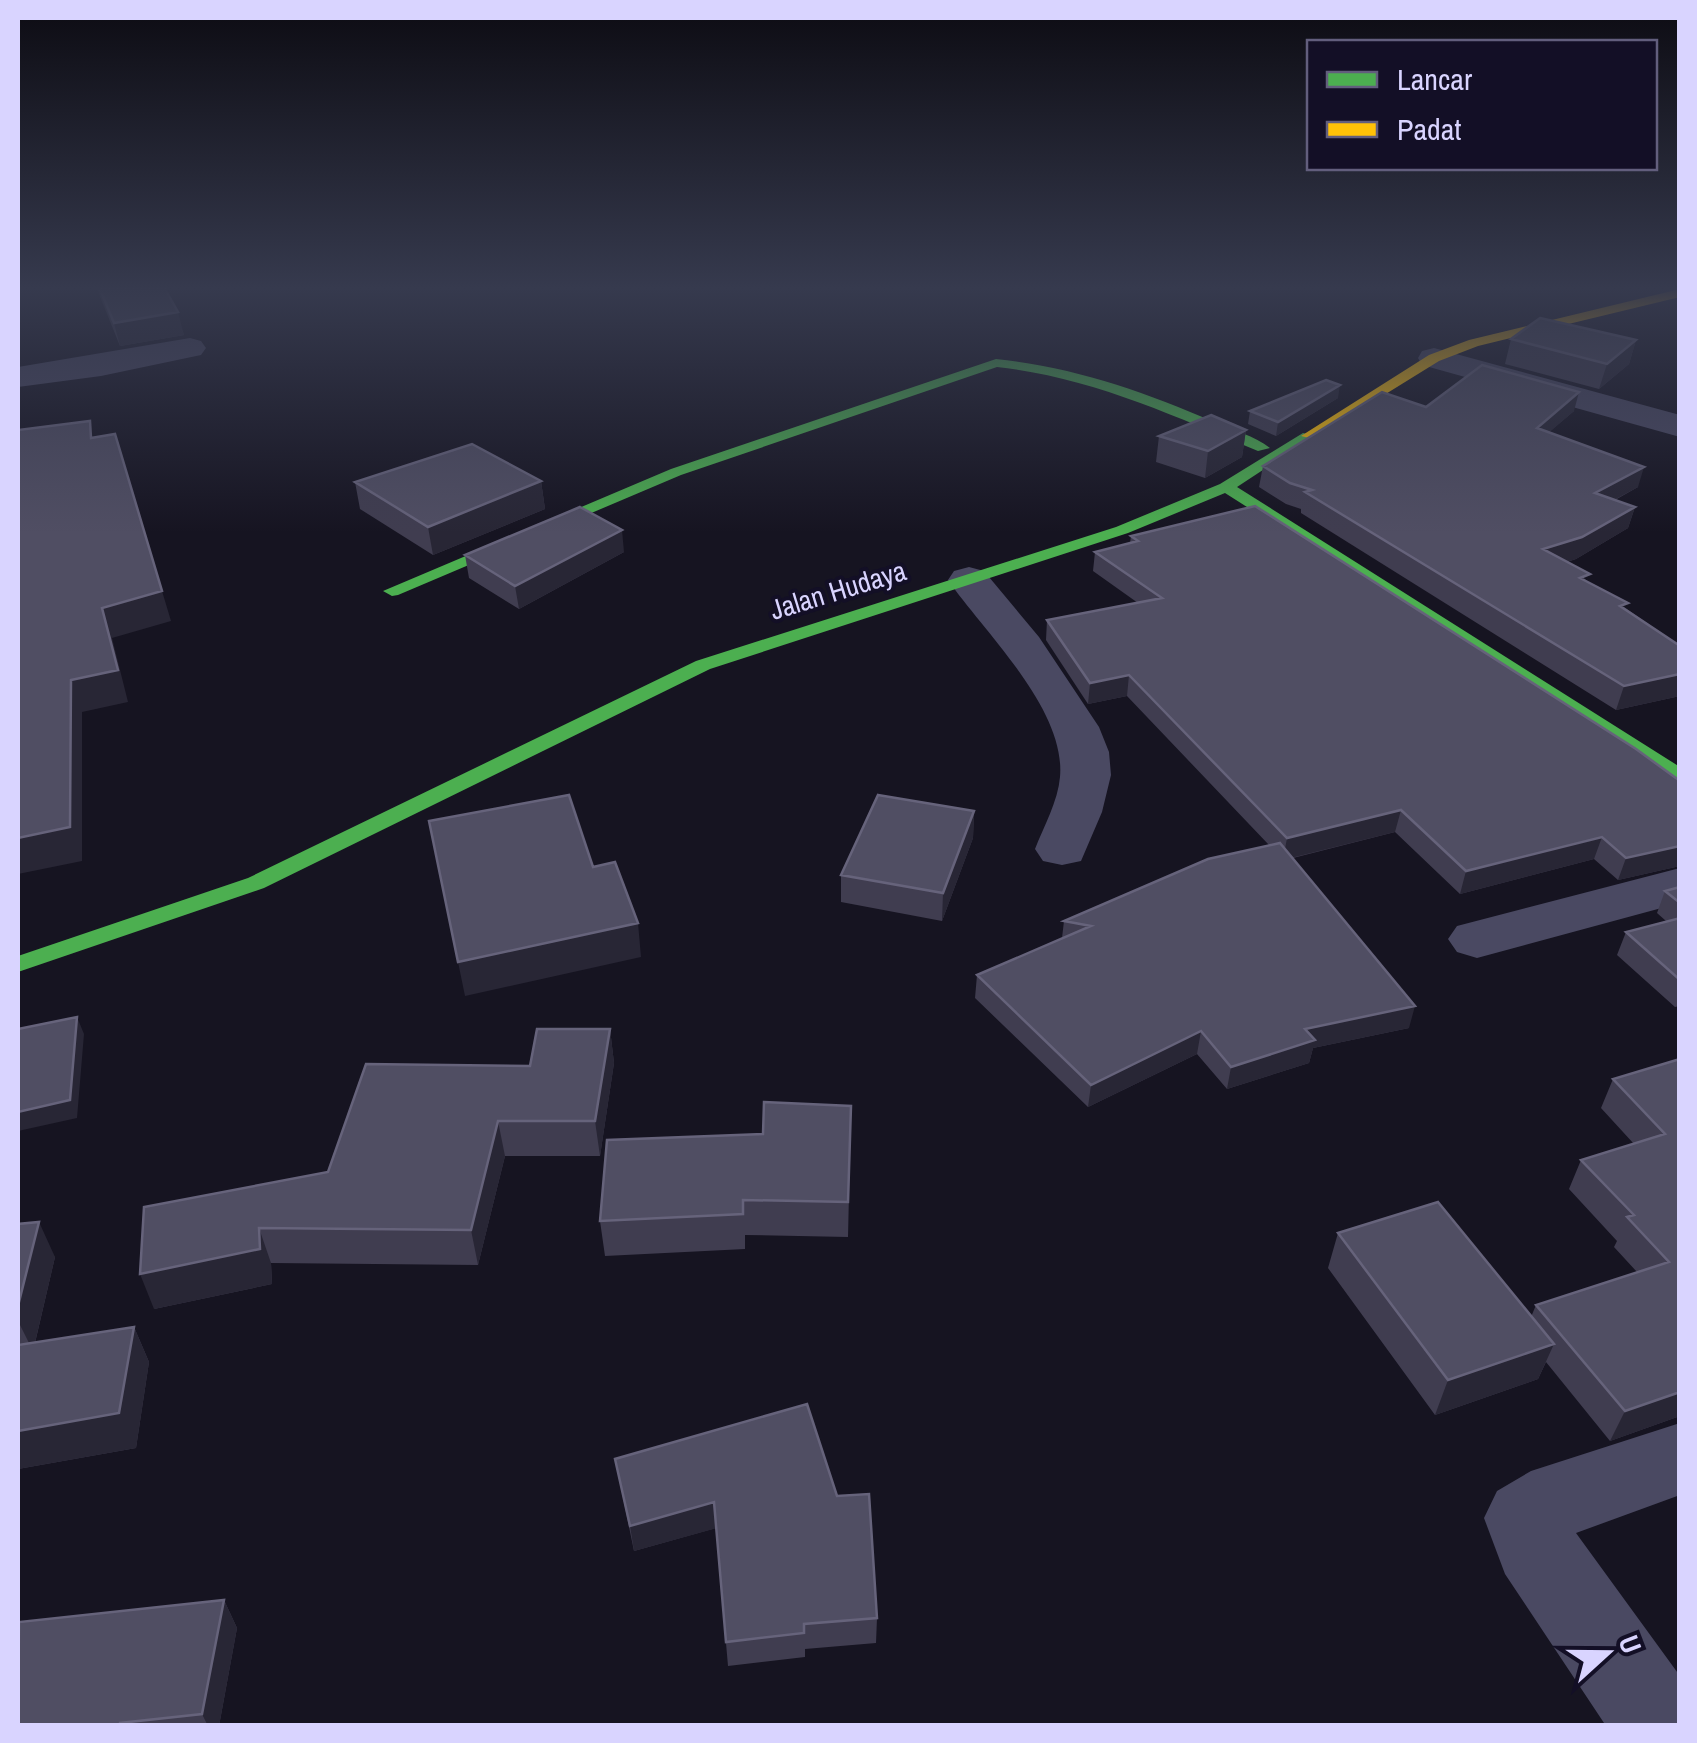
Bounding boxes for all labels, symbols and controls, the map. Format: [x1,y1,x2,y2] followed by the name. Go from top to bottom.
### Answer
[1307,40,1657,170] legend
[1397,59,1473,99] text: Lancar
[1397,109,1461,149] text: Padat
[765,551,911,629] street label: Jalan Hudaya
[1557,1603,1657,1703] north arrow
[1610,1629,1651,1659] text: U

